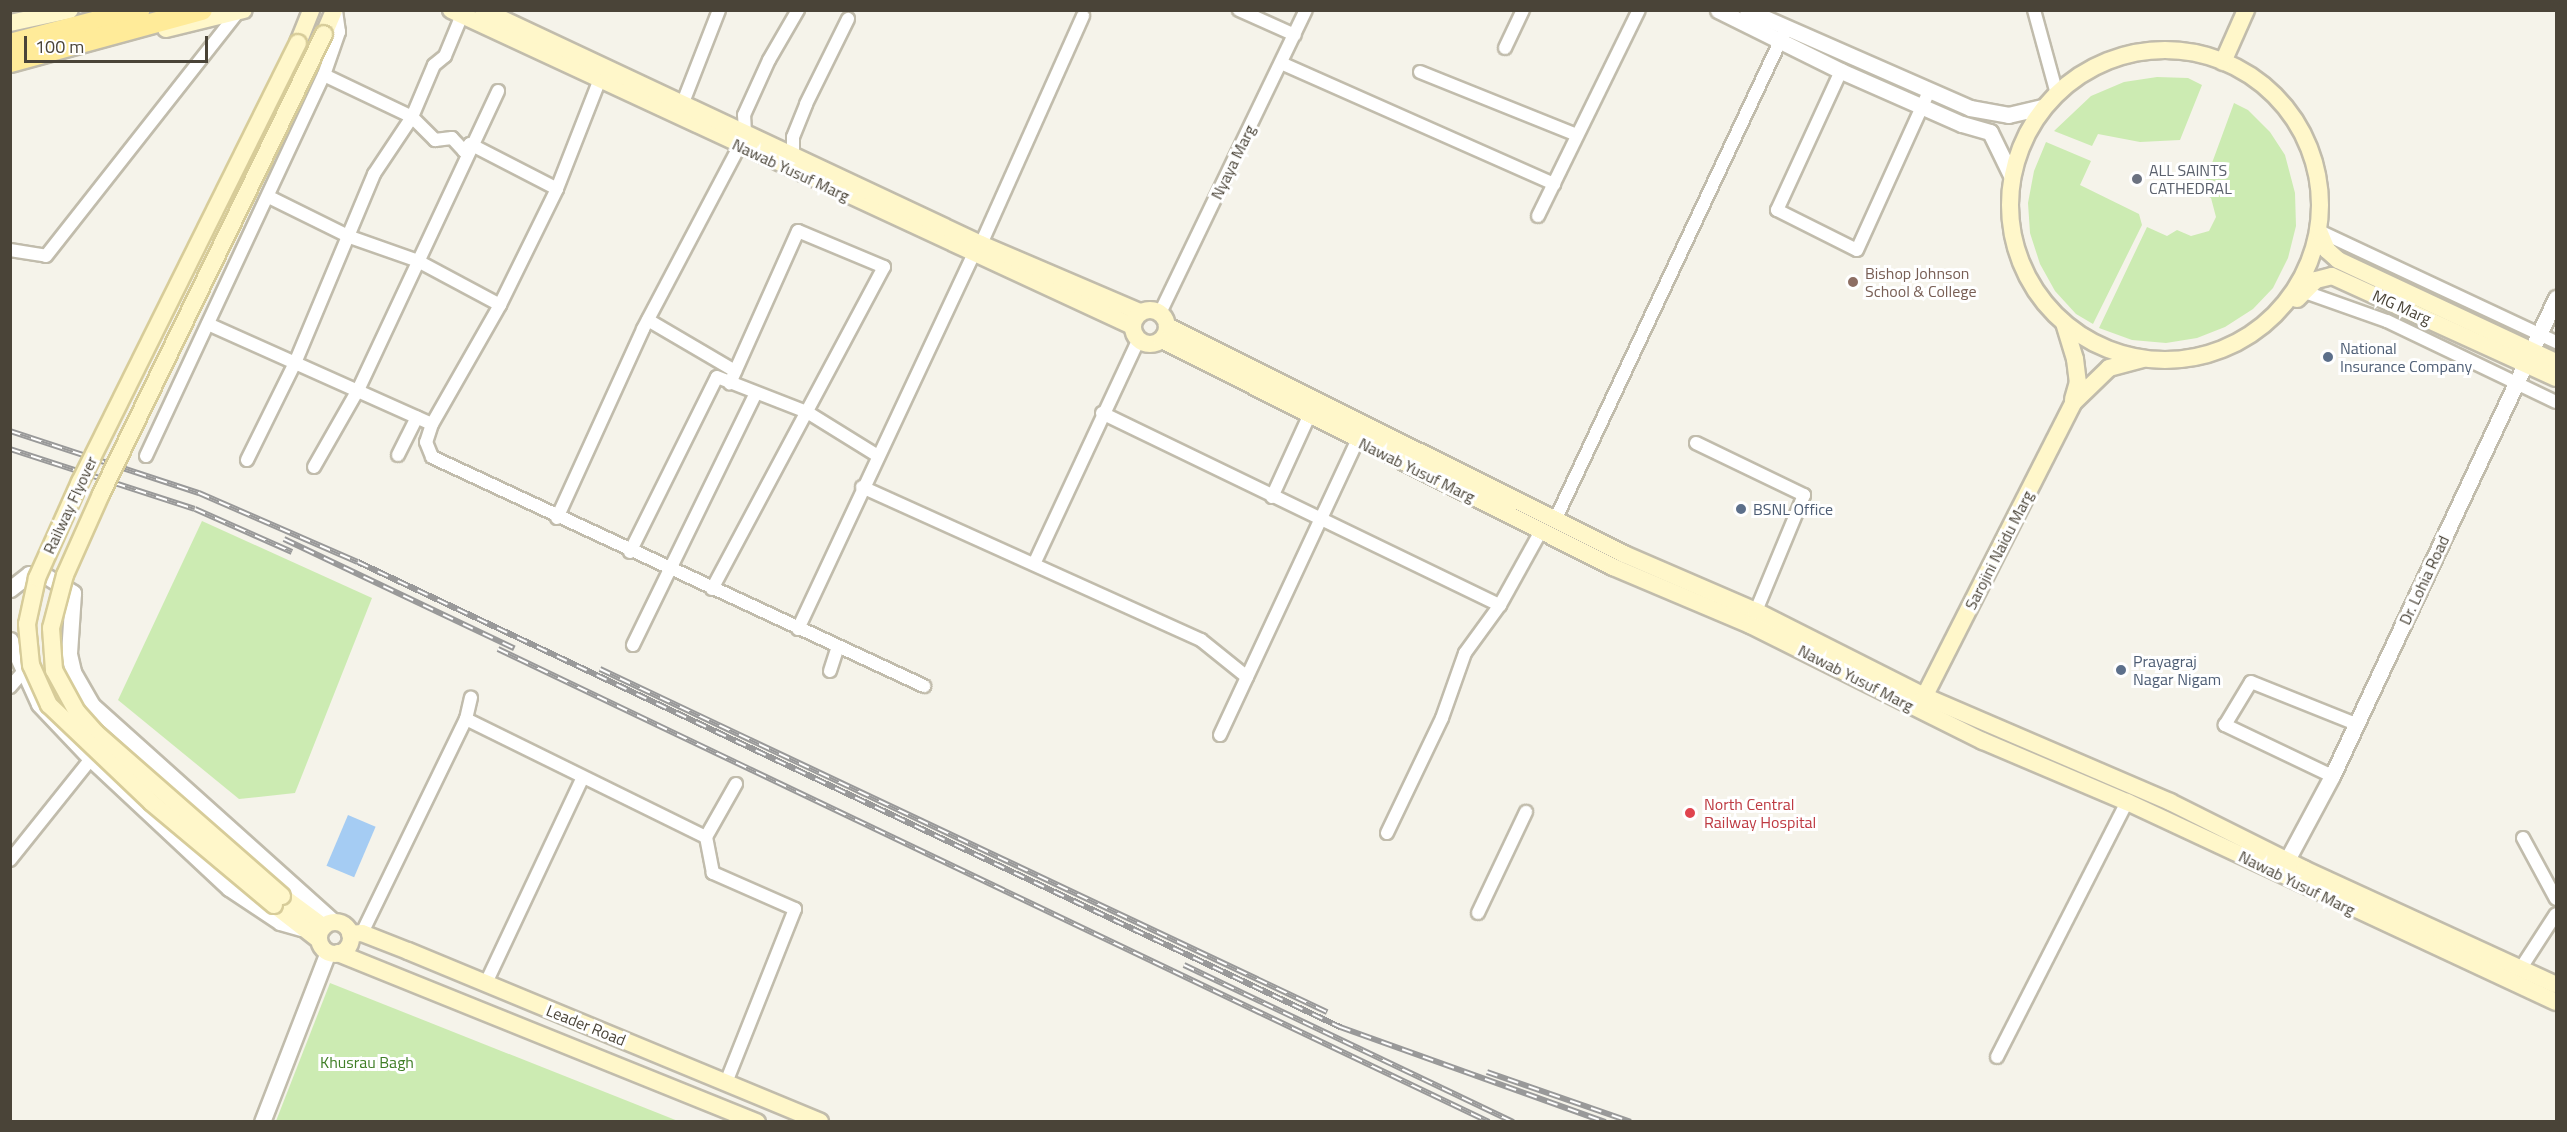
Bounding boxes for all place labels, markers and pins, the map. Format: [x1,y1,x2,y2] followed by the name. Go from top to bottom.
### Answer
[2149,160,2232,198] place label: ALL SAINTS CATHEDRAL
[2130,172,2144,186] marker: ALL SAINTS CATHEDRAL
[1865,263,1977,301] place label: Bishop Johnson School & College
[1846,275,1860,289] marker: Bishop Johnson School & College
[2340,338,2472,376] place label: National Insurance Company
[2321,350,2335,364] marker: National Insurance Company
[1753,499,1833,519] place label: BSNL Office
[1734,502,1748,516] marker: BSNL Office
[2133,651,2221,689] place label: Prayagraj Nagar Nigam
[2114,663,2128,677] marker: Prayagraj Nagar Nigam
[1704,794,1816,832] place label: North Central Railway Hospital
[1681,804,1699,822] marker: North Central Railway Hospital

